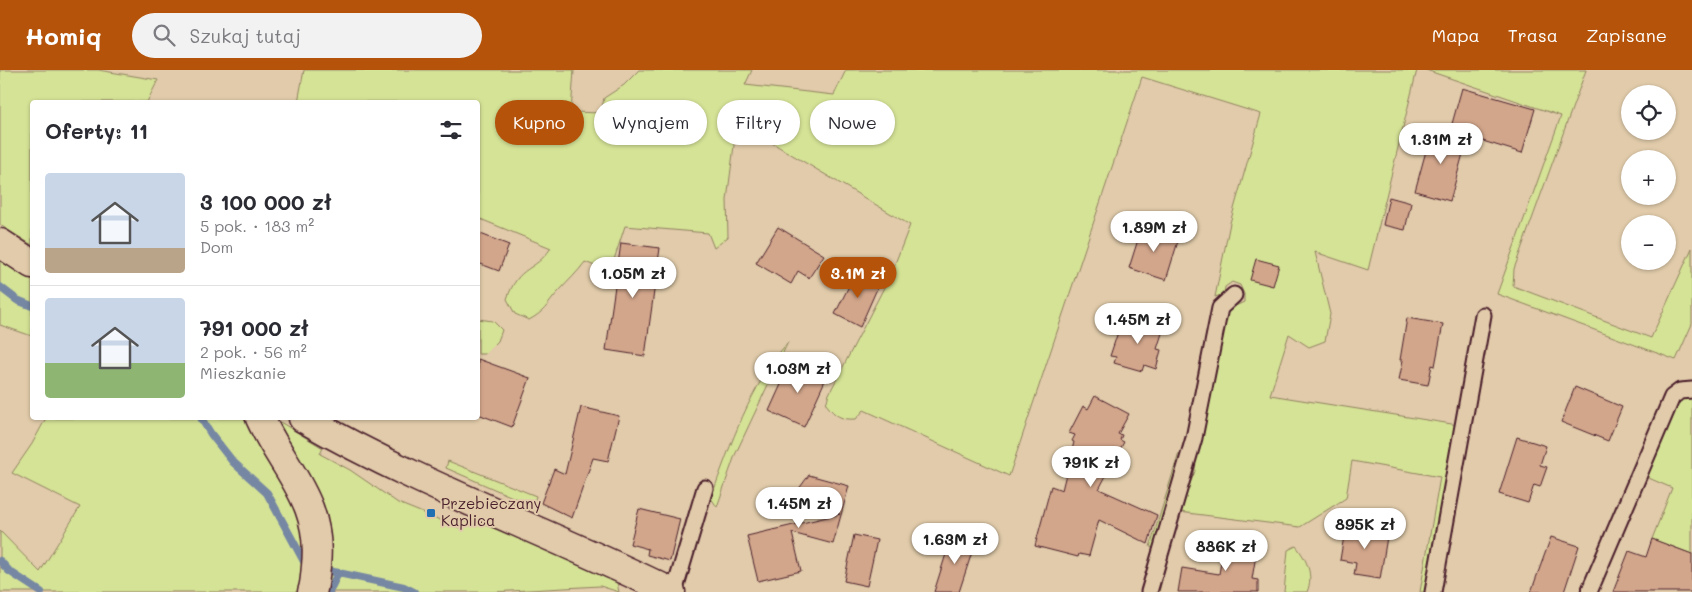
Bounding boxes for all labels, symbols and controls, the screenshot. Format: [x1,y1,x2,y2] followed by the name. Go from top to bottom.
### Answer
[132,13,482,58] search box
[25,20,102,51] text: Homiq
[150,21,178,49] icon: search
[190,23,301,48] text: Szukaj tutaj
[1432,23,1480,47] text: Mapa
[1508,23,1558,47] text: Trasa
[1586,23,1667,47] text: Zapisane
[1621,85,1676,270] map controls
[1621,85,1676,140] button: locate
[495,100,584,145] chip: Kupno
[594,100,707,145] chip: Wynajem
[717,100,800,145] chip: Filtry
[810,100,895,145] chip: Nowe
[437,116,465,144] icon: filters
[45,117,148,144] text: Oferty: 11
[1389,122,1493,165] pin: 1.31M zł
[1410,128,1472,149] text: 1.31M zł
[1621,150,1676,205] button: +
[200,188,332,215] text: 3 100 000 zł
[85,193,145,253] icon: home
[1102,210,1206,253] pin: 1.89M zł
[200,215,314,236] text: 5 pok. · 183 m²
[1621,215,1676,270] button: −
[1121,216,1187,237] text: 1.89M zł
[200,236,233,257] text: Dom
[581,256,685,299] pin: 1.05M zł
[812,256,904,299] pin: 3.1M zł
[600,262,666,283] text: 1.05M zł
[830,262,886,283] text: 3.1M zł
[1086,302,1190,345] pin: 1.45M zł
[1106,308,1171,329] text: 1.45M zł
[200,314,309,341] text: 791 000 zł
[85,318,145,378] icon: home
[200,341,307,362] text: 2 pok. · 56 m²
[746,352,850,394] pin: 1.03M zł
[765,357,831,378] text: 1.03M zł
[200,362,286,383] text: Mieszkanie
[1045,446,1137,488] pin: 791K zł
[1063,451,1119,472] text: 791K zł
[747,486,851,529] pin: 1.45M zł
[767,492,832,513] text: 1.45M zł
[441,493,542,530] place label: Przebieczany Kaplica
[425,507,437,519] marker: Przebieczany Kaplica
[1319,508,1411,550] pin: 895K zł
[1335,513,1395,534] text: 895K zł
[903,522,1007,565] pin: 1.63M zł
[923,528,987,549] text: 1.63M zł
[1180,530,1272,572] pin: 886K zł
[1196,535,1256,556] text: 886K zł

